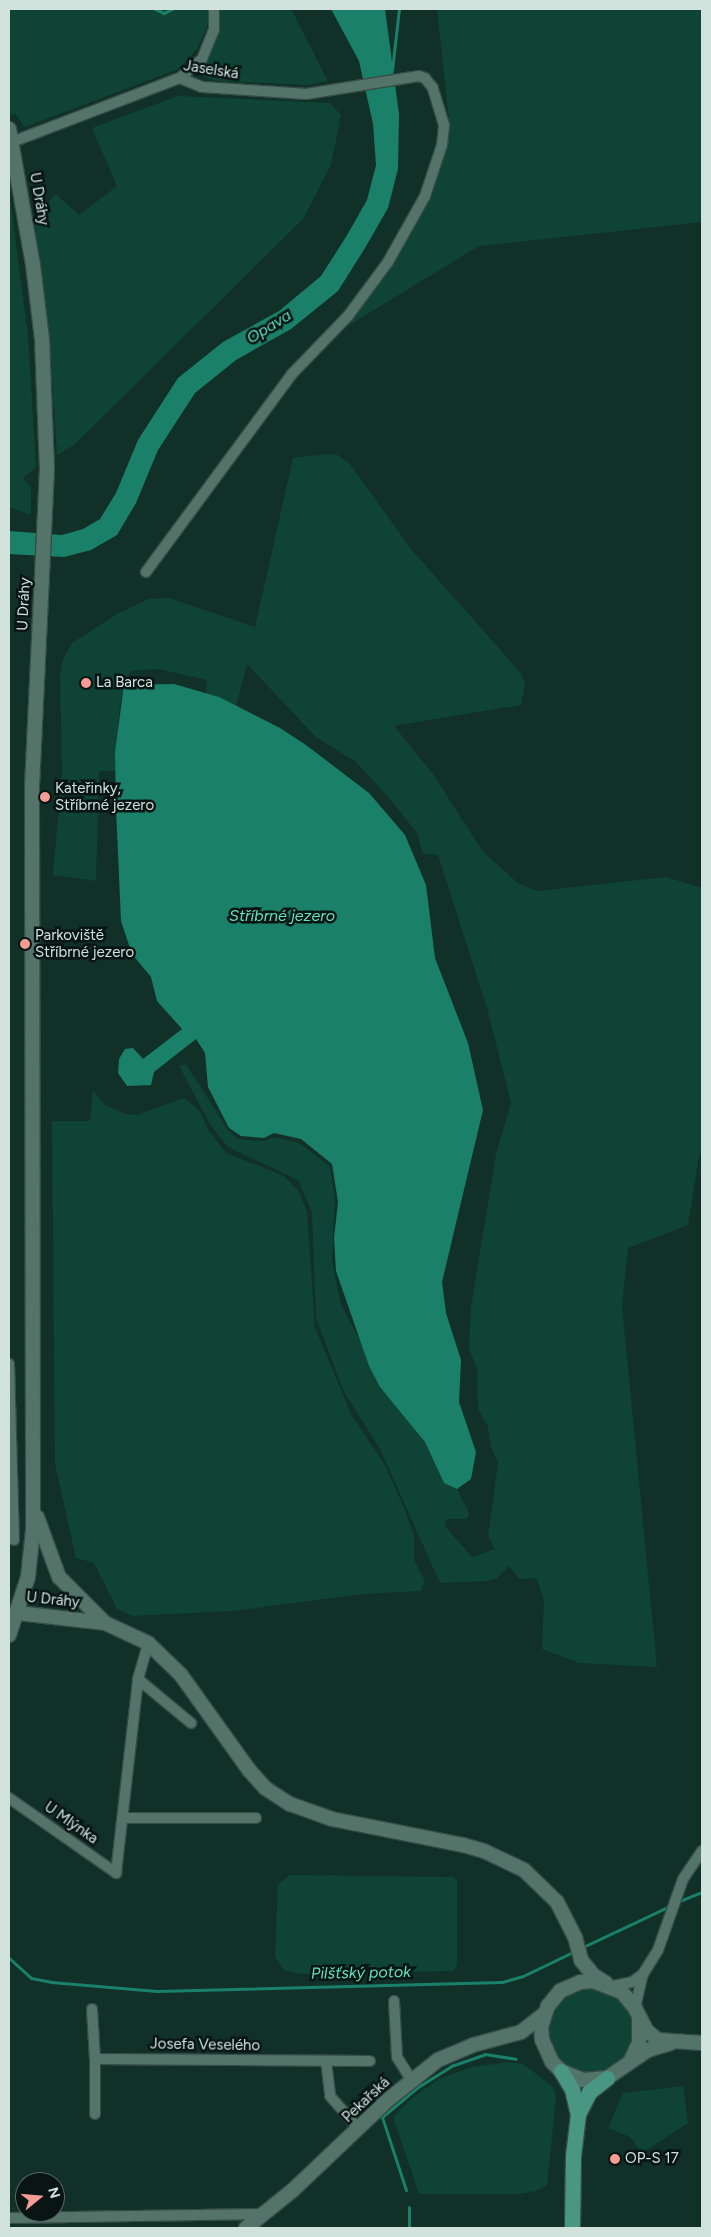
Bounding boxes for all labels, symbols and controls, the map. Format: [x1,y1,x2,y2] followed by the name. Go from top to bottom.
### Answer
[182,57,240,83] street label: Jaselská
[25,171,53,227] street label: U Dráhy
[243,306,295,348] water label: Opava
[14,577,34,631] street label: U Dráhy
[96,674,153,692] place label: La Barca
[80,677,92,689] marker: La Barca
[55,779,154,814] place label: Kateřinky, Stříbrné jezero
[39,791,51,803] marker: Kateřinky, Stříbrné jezero
[229,906,335,926] water label: Stříbrné jezero
[35,926,134,961] place label: Parkoviště Stříbrné jezero
[19,938,31,950] marker: Parkoviště Stříbrné jezero
[25,1588,81,1612] street label: U Dráhy
[41,1798,101,1848] street label: U Mlýnka
[311,1963,411,1983] water label: Pilšťský potok
[150,2035,260,2055] street label: Josefa Veselého
[339,2074,393,2126] street label: Pekařská
[625,2150,679,2168] place label: OP-S 17
[609,2153,621,2165] marker: OP-S 17
[15,2172,65,2222] north arrow
[44,2185,64,2200] text: N

